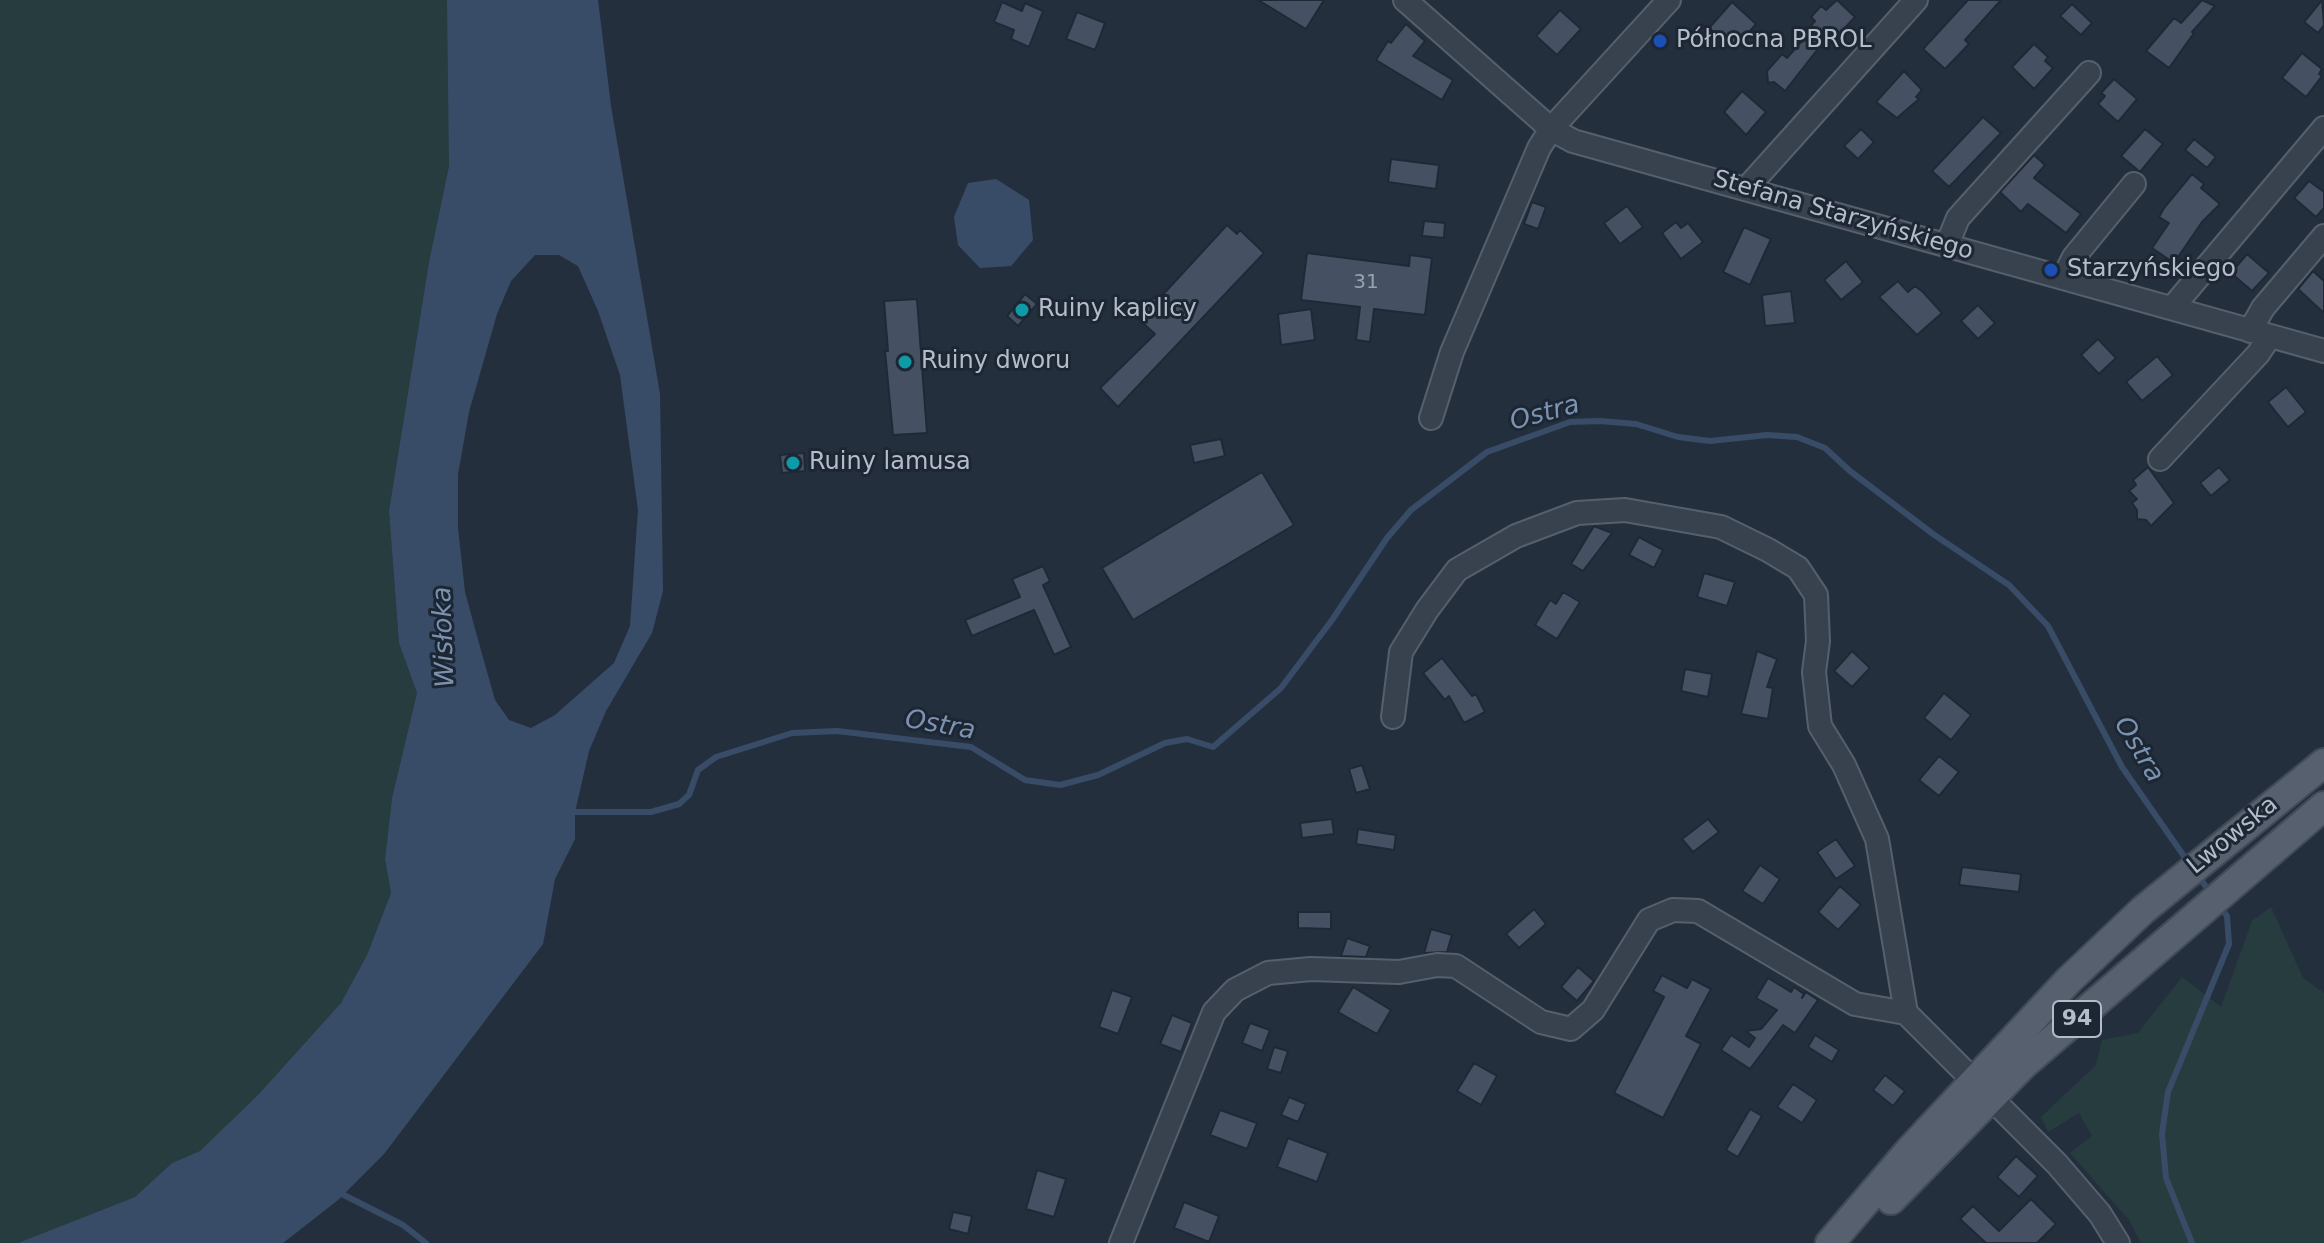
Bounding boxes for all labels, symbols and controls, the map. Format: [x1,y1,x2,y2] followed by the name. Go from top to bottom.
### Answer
[1676,27,1872,55] place label: Północna PBROL
[1651,32,1669,50] marker: Północna PBROL
[1710,165,1976,267] street label: Stefana Starzyńskiego
[2067,256,2236,284] place label: Starzyńskiego
[2042,261,2060,279] marker: Starzyńskiego
[1353,271,1379,295] house number: 31
[1038,296,1197,324] place label: Ruiny kaplicy
[1013,301,1031,319] marker: Ruiny kaplicy
[921,348,1070,376] place label: Ruiny dworu
[896,353,914,371] marker: Ruiny dworu
[1507,390,1583,438] water label: Ostra
[809,449,971,477] place label: Ruiny lamusa
[784,454,802,472] marker: Ruiny lamusa
[428,586,462,688] water label: Wisłoka
[902,704,978,748] water label: Ostra
[2106,712,2170,788] water label: Ostra
[2182,791,2284,881] street label: Lwowska
[2053,1001,2101,1037] road number: 94

